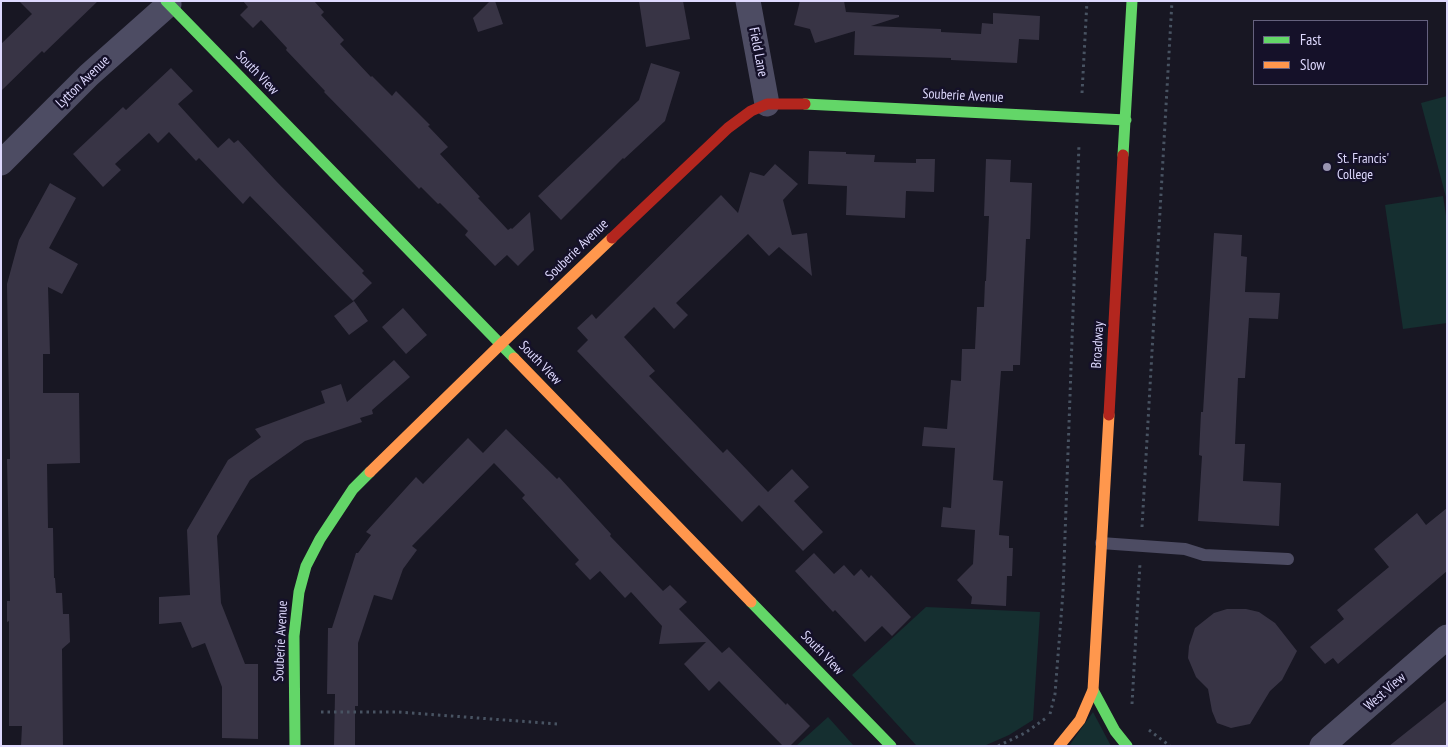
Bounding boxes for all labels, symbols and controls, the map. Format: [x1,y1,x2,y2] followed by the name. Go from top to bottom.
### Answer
[1253,20,1428,85] legend
[745,26,771,78] street label: Field Lane
[1300,30,1321,49] text: Fast
[232,48,282,98] street label: South View
[53,52,113,112] street label: Lytton Avenue
[1300,55,1325,74] text: Slow
[922,85,1004,107] street label: Souberie Avenue
[1337,151,1389,184] place label: St. Francis' College
[1321,161,1333,173] marker: St. Francis' College
[542,216,612,284] street label: Souberie Avenue
[1088,321,1108,369] street label: Broadway
[515,338,565,388] street label: South View
[270,600,292,682] street label: Souberie Avenue
[797,628,847,678] street label: South View
[1361,669,1409,715] street label: West View

